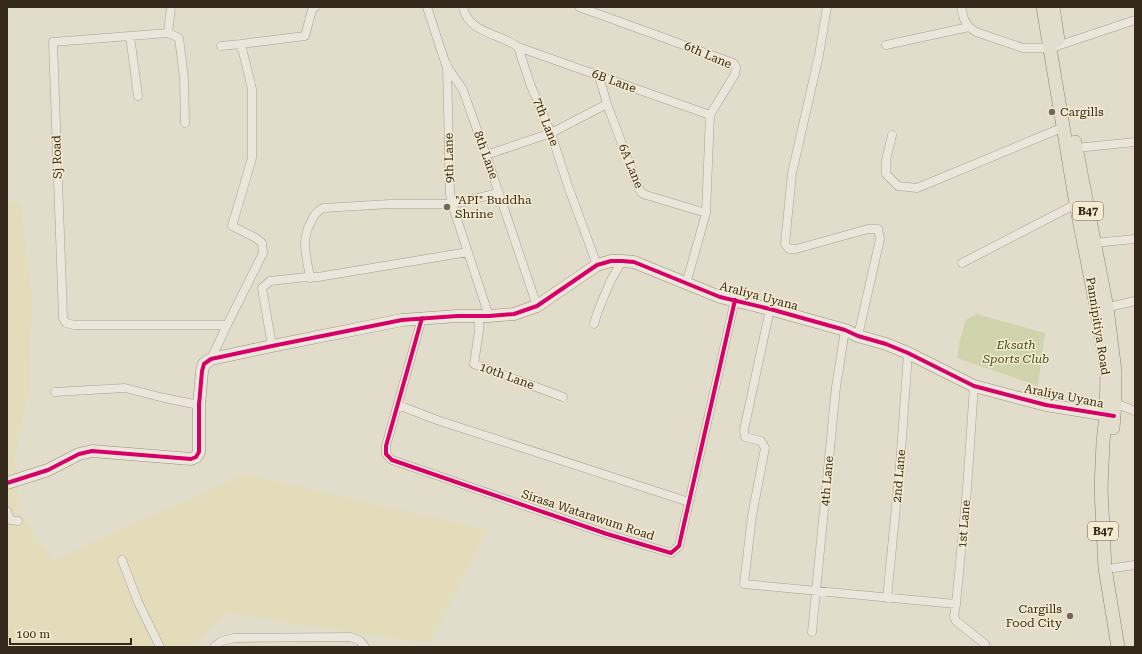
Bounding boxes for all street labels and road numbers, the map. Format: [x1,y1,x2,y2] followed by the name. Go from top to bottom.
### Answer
[682,39,734,71] street label: 6th Lane
[590,67,638,96] street label: 6B Lane
[530,96,562,148] street label: 7th Lane
[471,129,501,181] street label: 8th Lane
[442,132,456,183] street label: 9th Lane
[49,135,65,179] street label: Sj Road
[616,142,646,191] street label: 6A Lane
[1073,202,1103,220] road number: B47
[1083,276,1113,376] street label: Pannipitiya Road
[718,279,800,313] street label: Araliya Uyana
[478,360,537,392] street label: 10th Lane
[1023,381,1105,411] street label: Araliya Uyana
[890,448,908,503] street label: 2nd Lane
[818,455,836,507] street label: 4th Lane
[520,487,656,543] street label: Sirasa Watarawum Road
[955,499,973,549] street label: 1st Lane
[1088,522,1118,540] road number: B47

